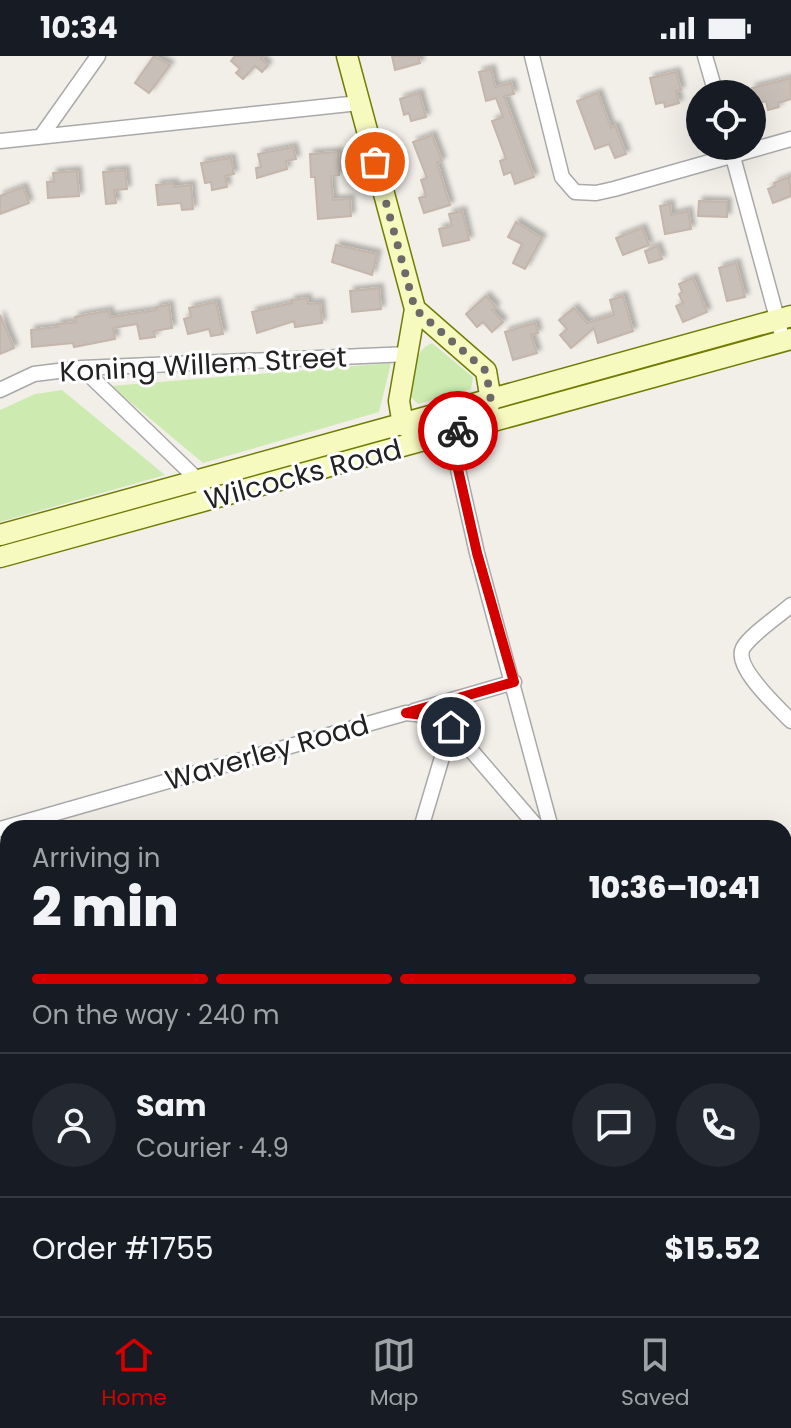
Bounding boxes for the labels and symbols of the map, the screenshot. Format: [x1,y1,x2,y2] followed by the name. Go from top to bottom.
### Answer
[341,128,409,196] pin
[58,338,348,391] street label: Koning Willem Street
[418,391,498,471] courier
[200,429,406,520] street label: Wilcocks Road
[417,693,485,761] pin
[161,705,373,800] street label: Waverley Road

